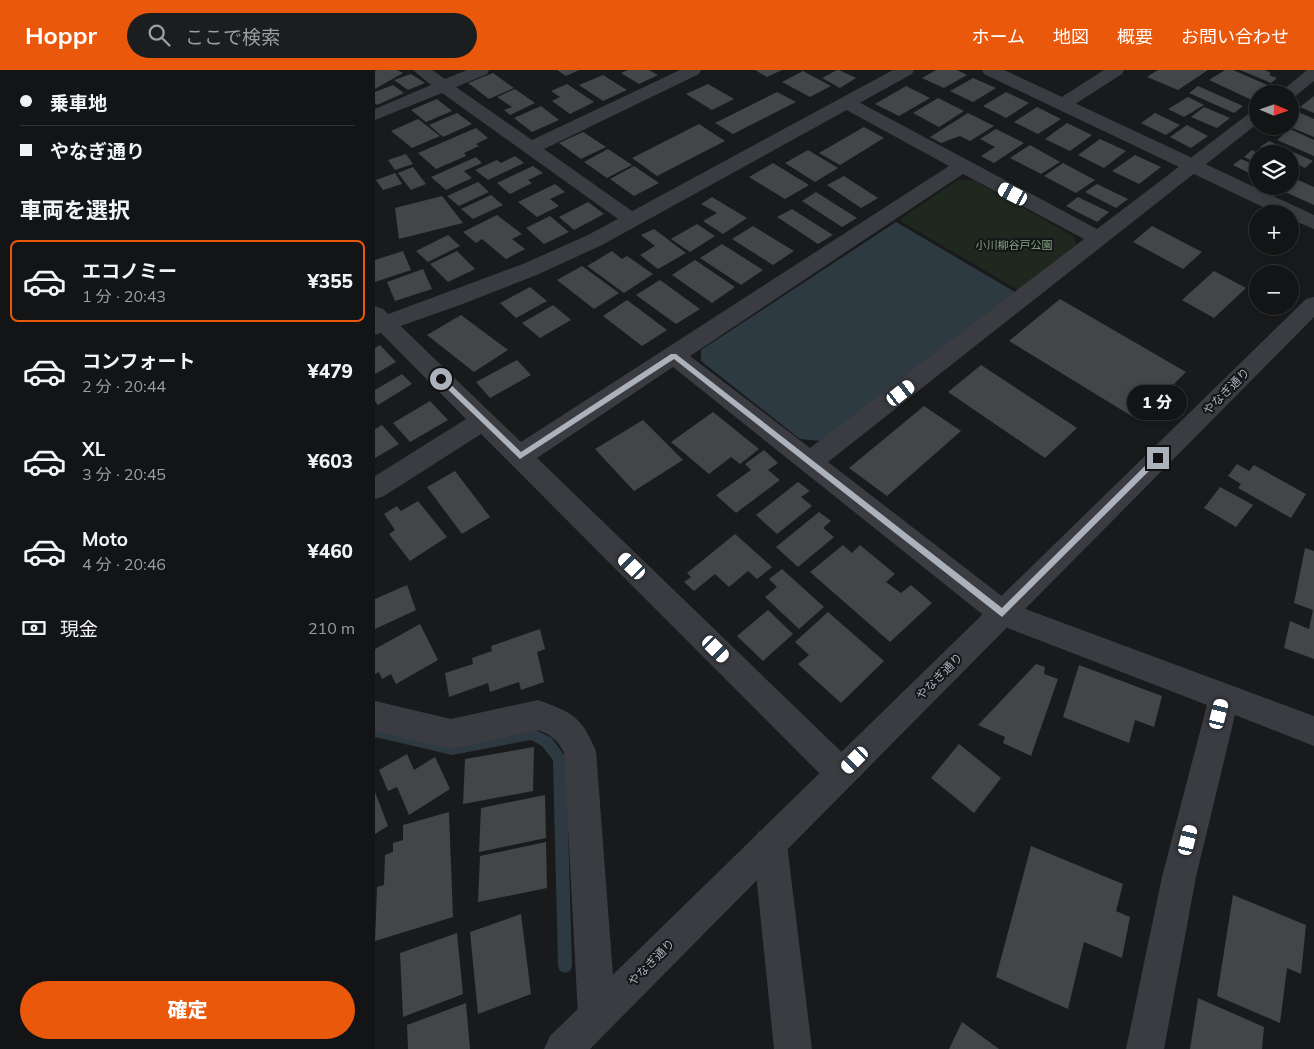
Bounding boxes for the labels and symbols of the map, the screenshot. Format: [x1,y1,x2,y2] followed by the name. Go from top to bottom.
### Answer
[1249,85,1299,135] north arrow
[996,180,1029,208] car
[976,238,1053,252] park label: 小川柳谷戸公園
[1199,364,1253,418] street label: やなぎ通り
[430,368,452,390] route start
[884,378,917,408] car
[1128,386,1188,420] callout: 1 分
[1147,447,1169,469] route end
[616,550,648,582] car
[700,633,731,665] car
[912,649,966,703] street label: やなぎ通り
[1208,698,1229,730] car
[839,744,870,776] car
[1177,824,1198,856] car
[624,935,678,989] street label: やなぎ通り

